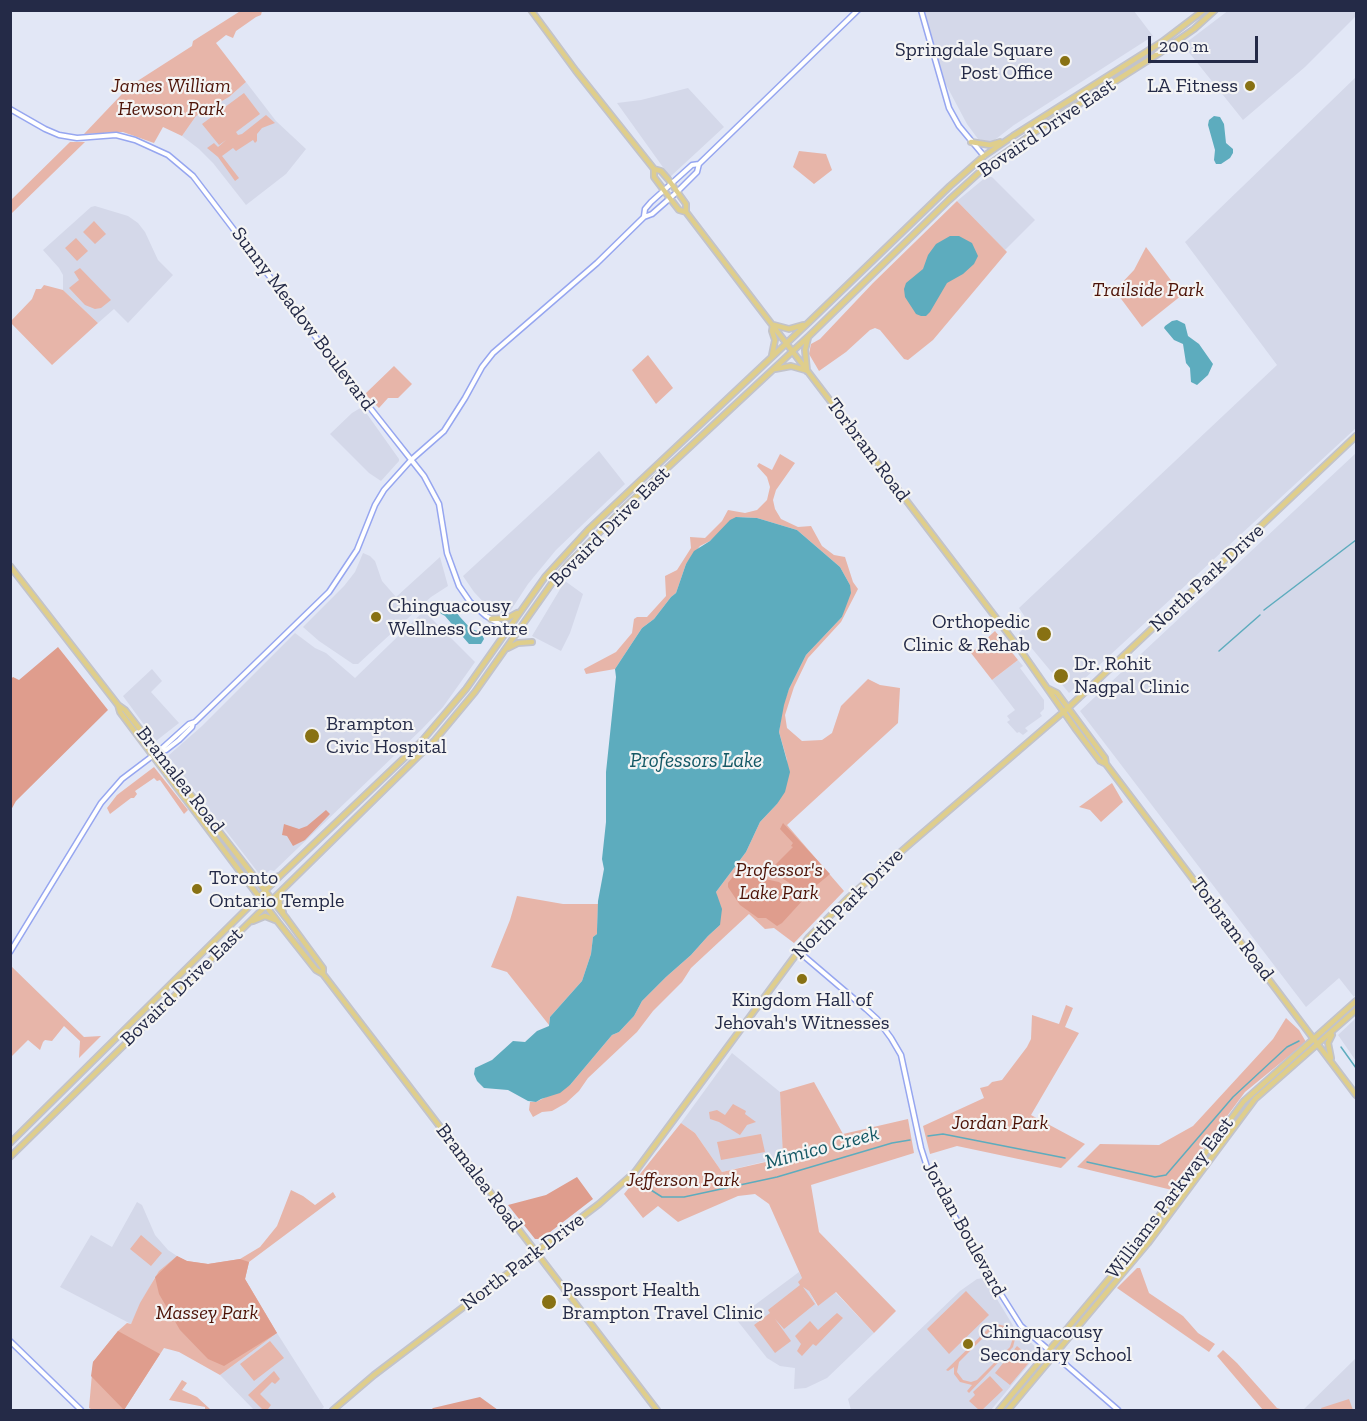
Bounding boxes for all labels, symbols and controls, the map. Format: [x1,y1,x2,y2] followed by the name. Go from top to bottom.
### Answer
[1151,24,1260,62] scale bar
[1159,35,1209,57] text: 200 m
[895,38,1053,85] place label: Springdale Square Post Office
[1058,54,1072,68] marker: Springdale Square Post Office
[974,73,1120,183] street label: Bovaird Drive East
[111,74,231,121] park label: James William Hewson Park
[1147,74,1238,98] place label: LA Fitness
[1243,79,1257,93] marker: LA Fitness
[226,223,380,415] street label: Sunny Meadow Boulevard
[1092,278,1204,302] park label: Trailside Park
[821,394,915,506] street label: Torbram Road
[545,462,675,592] street label: Bovaird Drive East
[1145,519,1269,637] street label: North Park Drive
[388,594,528,641] place label: Chinguacousy Wellness Centre
[369,610,383,624] marker: Chinguacousy Wellness Centre
[903,610,1030,657] place label: Orthopedic Clinic & Rehab
[1035,625,1053,643] marker: Orthopedic Clinic & Rehab
[1074,652,1190,699] place label: Dr. Rohit Nagpal Clinic
[1052,667,1070,685] marker: Dr. Rohit Nagpal Clinic
[326,712,446,759] place label: Brampton Civic Hospital
[131,722,229,838] street label: Bramalea Road
[303,727,321,745] marker: Brampton Civic Hospital
[630,748,762,774] water label: Professors Lake
[787,843,909,965] street label: North Park Drive
[735,858,823,905] park label: Professor's Lake Park
[209,866,344,913] place label: Toronto Ontario Temple
[1185,873,1279,985] street label: Torbram Road
[190,882,204,896] marker: Toronto Ontario Temple
[116,923,248,1051] street label: Bovaird Drive East
[795,972,809,986] marker: Kingdom Hall of Jehovah's Witnesses
[715,988,889,1035] place label: Kingdom Hall of Jehovah's Witnesses
[952,1111,1048,1135] park label: Jordan Park
[1101,1112,1239,1284] street label: Williams Parkway East
[431,1119,527,1237] street label: Bramalea Road
[762,1121,882,1175] water label: Mimico Creek
[917,1157,1011,1301] street label: Jordan Boulevard
[626,1168,740,1192] park label: Jefferson Park
[457,1208,589,1316] street label: North Park Drive
[562,1278,763,1325] place label: Passport Health Brampton Travel Clinic
[540,1293,558,1311] marker: Passport Health Brampton Travel Clinic
[156,1301,258,1325] park label: Massey Park
[980,1320,1132,1367] place label: Chinguacousy Secondary School
[961,1337,975,1351] marker: Chinguacousy Secondary School

